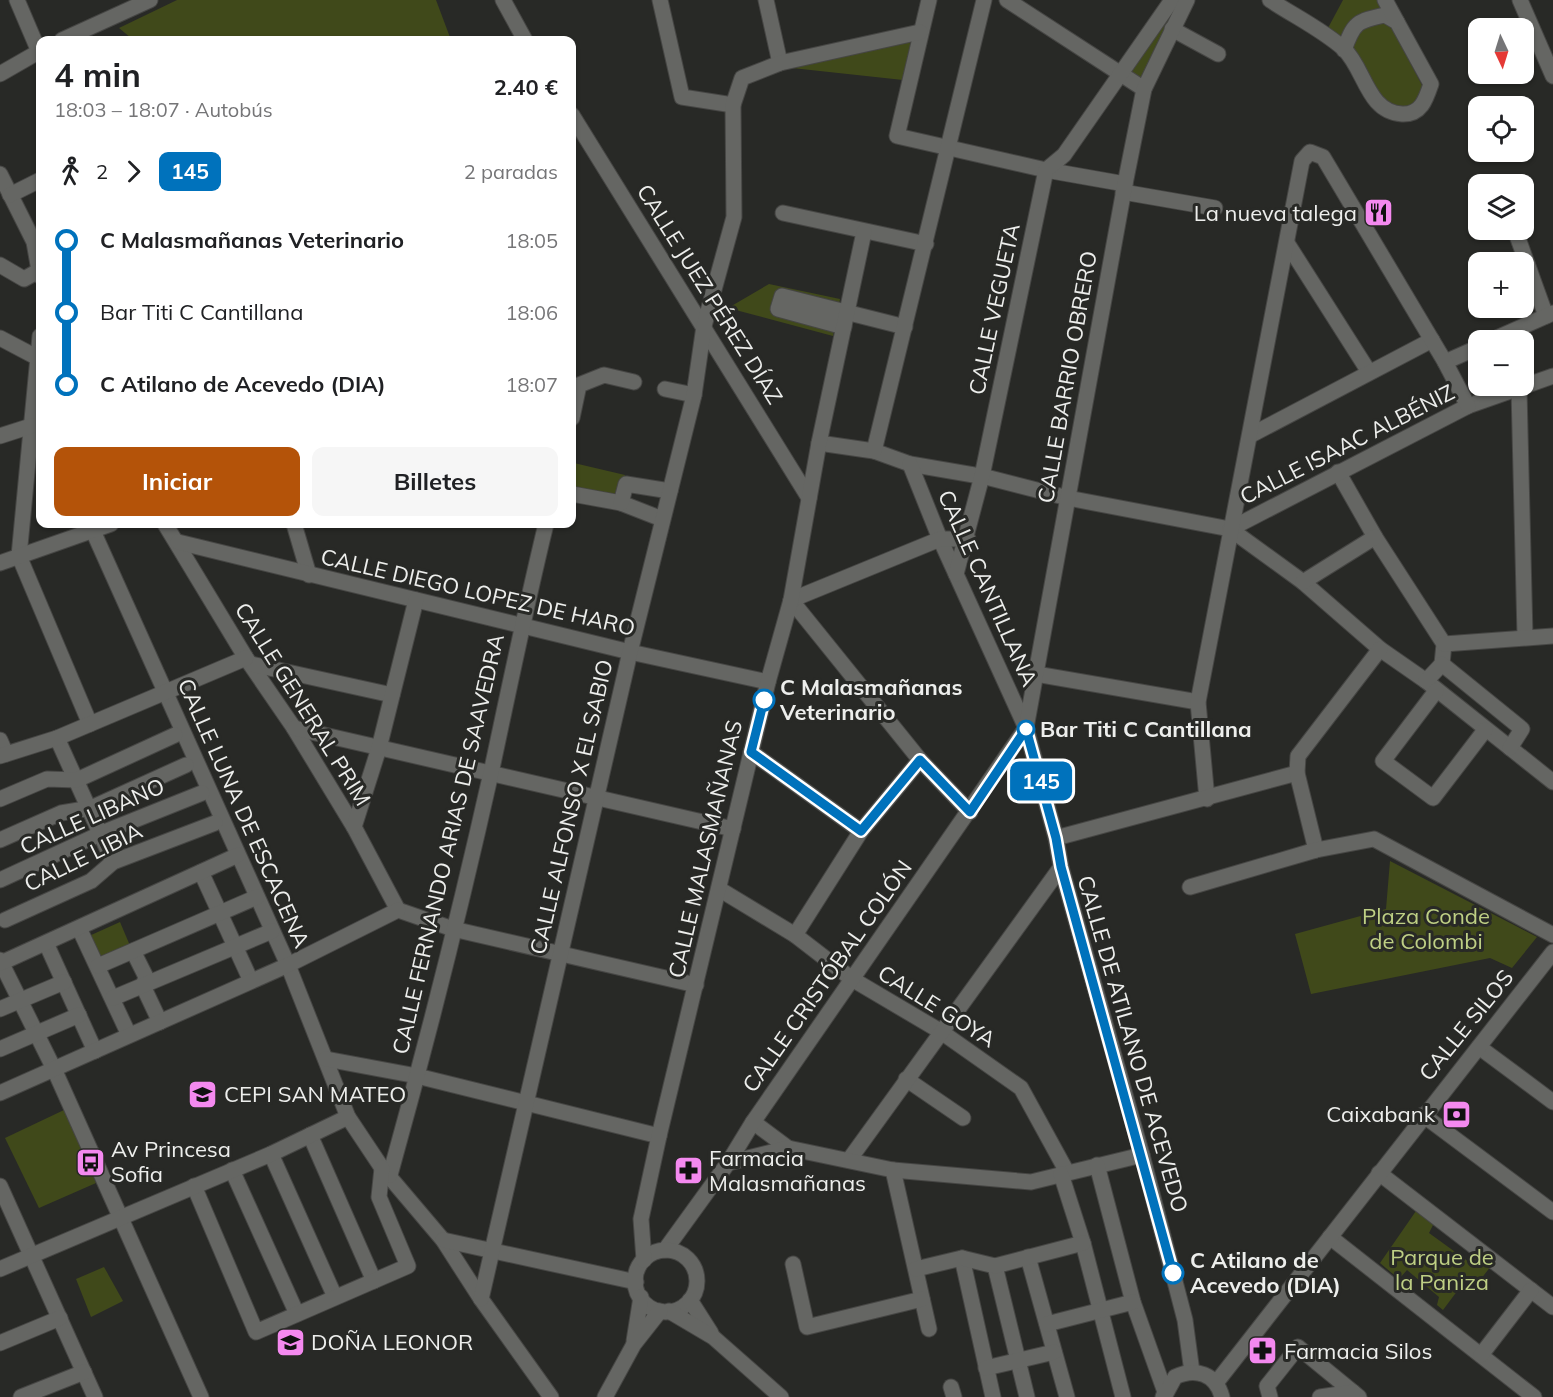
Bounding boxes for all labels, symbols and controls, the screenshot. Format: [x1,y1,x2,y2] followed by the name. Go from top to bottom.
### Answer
[1468,18,1534,84] north arrow
[1468,18,1534,396] map controls
[54,54,141,95] text: 4 min
[494,73,558,101] text: 2.40 €
[1468,96,1534,162] button: locate
[54,97,273,122] text: 18:03 – 18:07 · Autobús
[54,155,87,188] icon: walk
[117,155,150,188] icon: forward
[171,158,209,184] text: 145
[96,159,108,184] text: 2
[464,159,558,184] text: 2 paradas
[1468,174,1534,240] button: layers
[631,179,789,409] street label: CALLE JUEZ PÉREZ DÍAZ
[1362,197,1394,229] restaurant icon: La nueva talega
[1194,199,1357,227] place label: La nueva talega
[962,221,1026,397] street label: CALLE VEGUETA
[100,226,404,254] text: C Malasmañanas Veterinario
[505,228,558,253] text: 18:05
[1031,249,1103,505] street label: CALLE BARRIO OBRERO
[1468,252,1534,318] button: +
[100,298,303,326] text: Bar Titi C Cantillana
[505,300,558,325] text: 18:06
[1468,330,1534,396] button: −
[100,370,386,398] text: C Atilano de Acevedo (DIA)
[505,372,558,397] text: 18:07
[1235,378,1459,510] street label: CALLE ISAAC ALBÉNIZ
[54,447,300,516] button: Iniciar
[312,447,558,516] button: Billetes
[932,485,1044,691] street label: CALLE CANTILLANA
[318,542,638,642] street label: CALLE DIEGO LOPEZ DE HARO
[229,597,377,811] street label: CALLE GENERAL PRIM
[386,631,510,1057] street label: CALLE FERNANDO ARIAS DE SAAVEDRA
[523,657,619,957] street label: CALLE ALFONSO X EL SABIO
[779,673,963,726] place label: C Malasmañanas Veterinario
[172,674,316,952] street label: CALLE LUNA DE ESCACENA
[753,689,775,711] marker: C Malasmañanas Veterinario
[1040,715,1252,743] place label: Bar Titi C Cantillana
[662,717,748,981] street label: CALLE MALASMAÑANAS
[1017,720,1035,738] marker: Bar Titi C Cantillana
[1006,762,1076,800] line badge: 145
[1022,768,1060,794] text: 145
[15,772,169,860] street label: CALLE LIBANO
[19,816,147,898] street label: CALLE LIBIA
[736,855,918,1097] street label: CALLE CRISTÓBAL COLÓN
[1071,872,1195,1216] street label: CALLE DE ATILANO DE ACEVEDO
[1362,902,1490,955] park label: Plaza Conde de Colombi
[873,959,1001,1053] street label: CALLE GOYA
[1413,964,1519,1086] street label: CALLE SILOS
[187,1078,219,1110] school or university icon: CEPI SAN MATEO
[224,1080,406,1108] place label: CEPI SAN MATEO
[1440,1098,1472,1130] bank icon: Caixabank
[1326,1100,1436,1128] place label: Caixabank
[111,1135,231,1188] place label: Av Princesa Sofia
[709,1144,866,1197] place label: Farmacia Malasmañanas
[74,1146,106,1178] bus stop icon: Av Princesa Sofia
[672,1155,704,1187] pharmacy icon: Farmacia Malasmañanas
[1390,1243,1494,1296] park label: Parque de la Paniza
[1190,1246,1341,1299] place label: C Atilano de Acevedo (DIA)
[1162,1262,1184,1284] marker: C Atilano de Acevedo (DIA)
[274,1326,306,1358] school or university icon: DOÑA LEONOR
[311,1328,473,1356] place label: DOÑA LEONOR
[1247,1335,1279,1367] pharmacy icon: Farmacia Silos
[1284,1337,1432,1365] place label: Farmacia Silos

